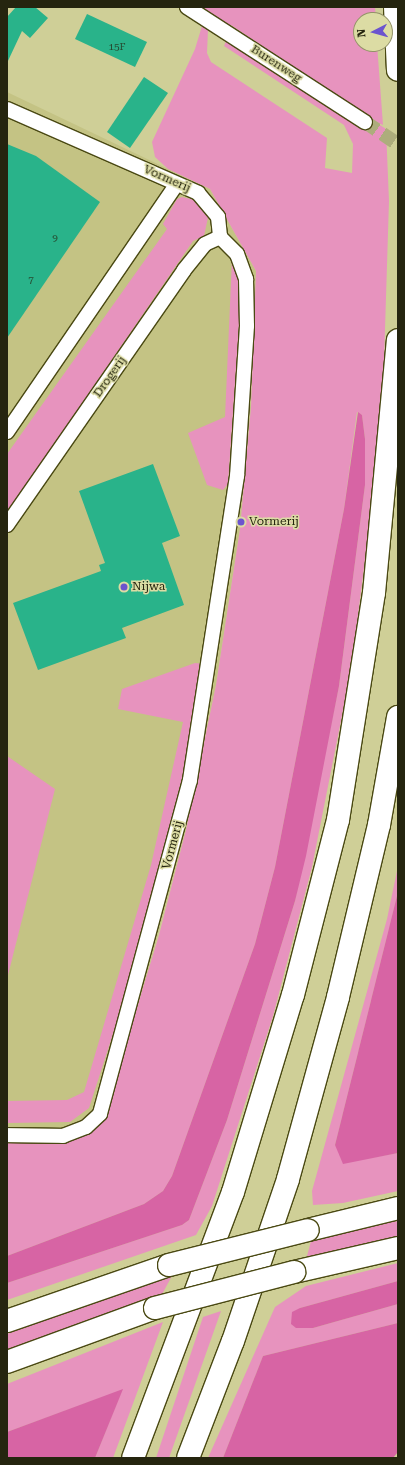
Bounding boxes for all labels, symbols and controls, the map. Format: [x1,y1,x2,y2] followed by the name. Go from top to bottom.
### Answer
[353,12,393,52] north arrow
[355,28,368,38] text: N
[108,41,126,53] house number: 15F
[248,42,304,86] street label: Burenweg
[141,162,193,196] street label: Vormerij
[52,232,58,244] house number: 9
[28,274,34,286] house number: 7
[91,354,129,400] street label: Drogerij
[249,515,299,529] place label: Vormerij
[236,517,246,527] marker: Vormerij
[132,580,165,594] place label: Nijwa
[119,582,129,592] marker: Nijwa
[160,819,186,871] street label: Vormerij

